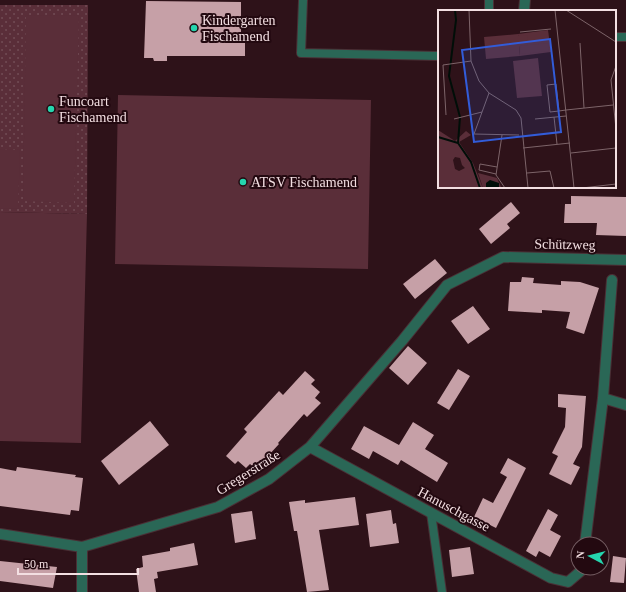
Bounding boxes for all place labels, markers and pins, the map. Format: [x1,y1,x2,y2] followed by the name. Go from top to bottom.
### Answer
[202,13,276,44] place label: Kindergarten Fischamend
[189,23,199,33] marker: Kindergarten Fischamend
[59,94,127,125] place label: Funcoart Fischamend
[46,104,56,114] marker: Funcoart Fischamend
[251,175,357,190] place label: ATSV Fischamend
[238,177,248,187] marker: ATSV Fischamend

